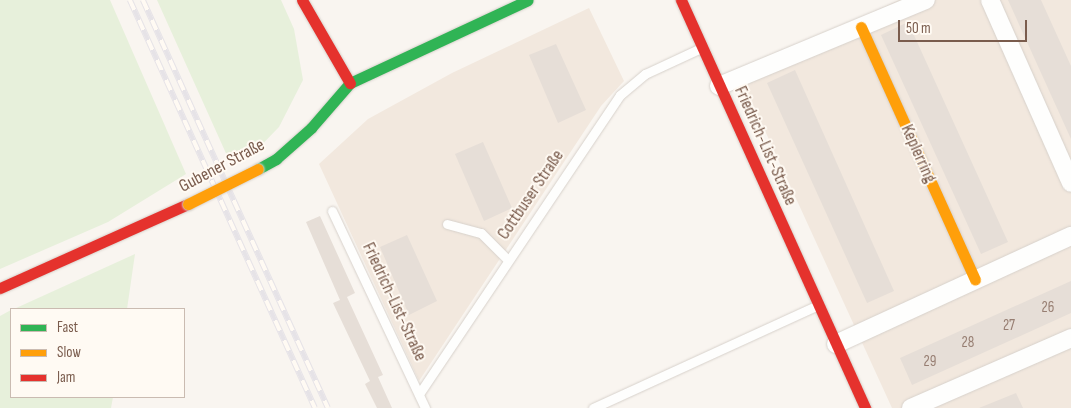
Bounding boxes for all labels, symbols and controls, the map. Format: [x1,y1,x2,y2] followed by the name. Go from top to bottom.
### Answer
[901,10,1030,42] scale bar
[906,19,931,38] text: 50 m
[729,83,801,209] street label: Friedrich-List-Straße
[896,121,940,187] street label: Keplerring
[175,134,269,198] street label: Gubener Straße
[493,146,569,244] street label: Cottbuser Straße
[357,239,431,365] street label: Friedrich-List-Straße
[1042,299,1054,317] house number: 26
[10,308,185,398] legend
[1003,317,1015,335] house number: 27
[57,318,78,337] text: Fast
[962,334,974,352] house number: 28
[57,343,81,362] text: Slow
[924,353,936,371] house number: 29
[57,368,75,387] text: Jam

